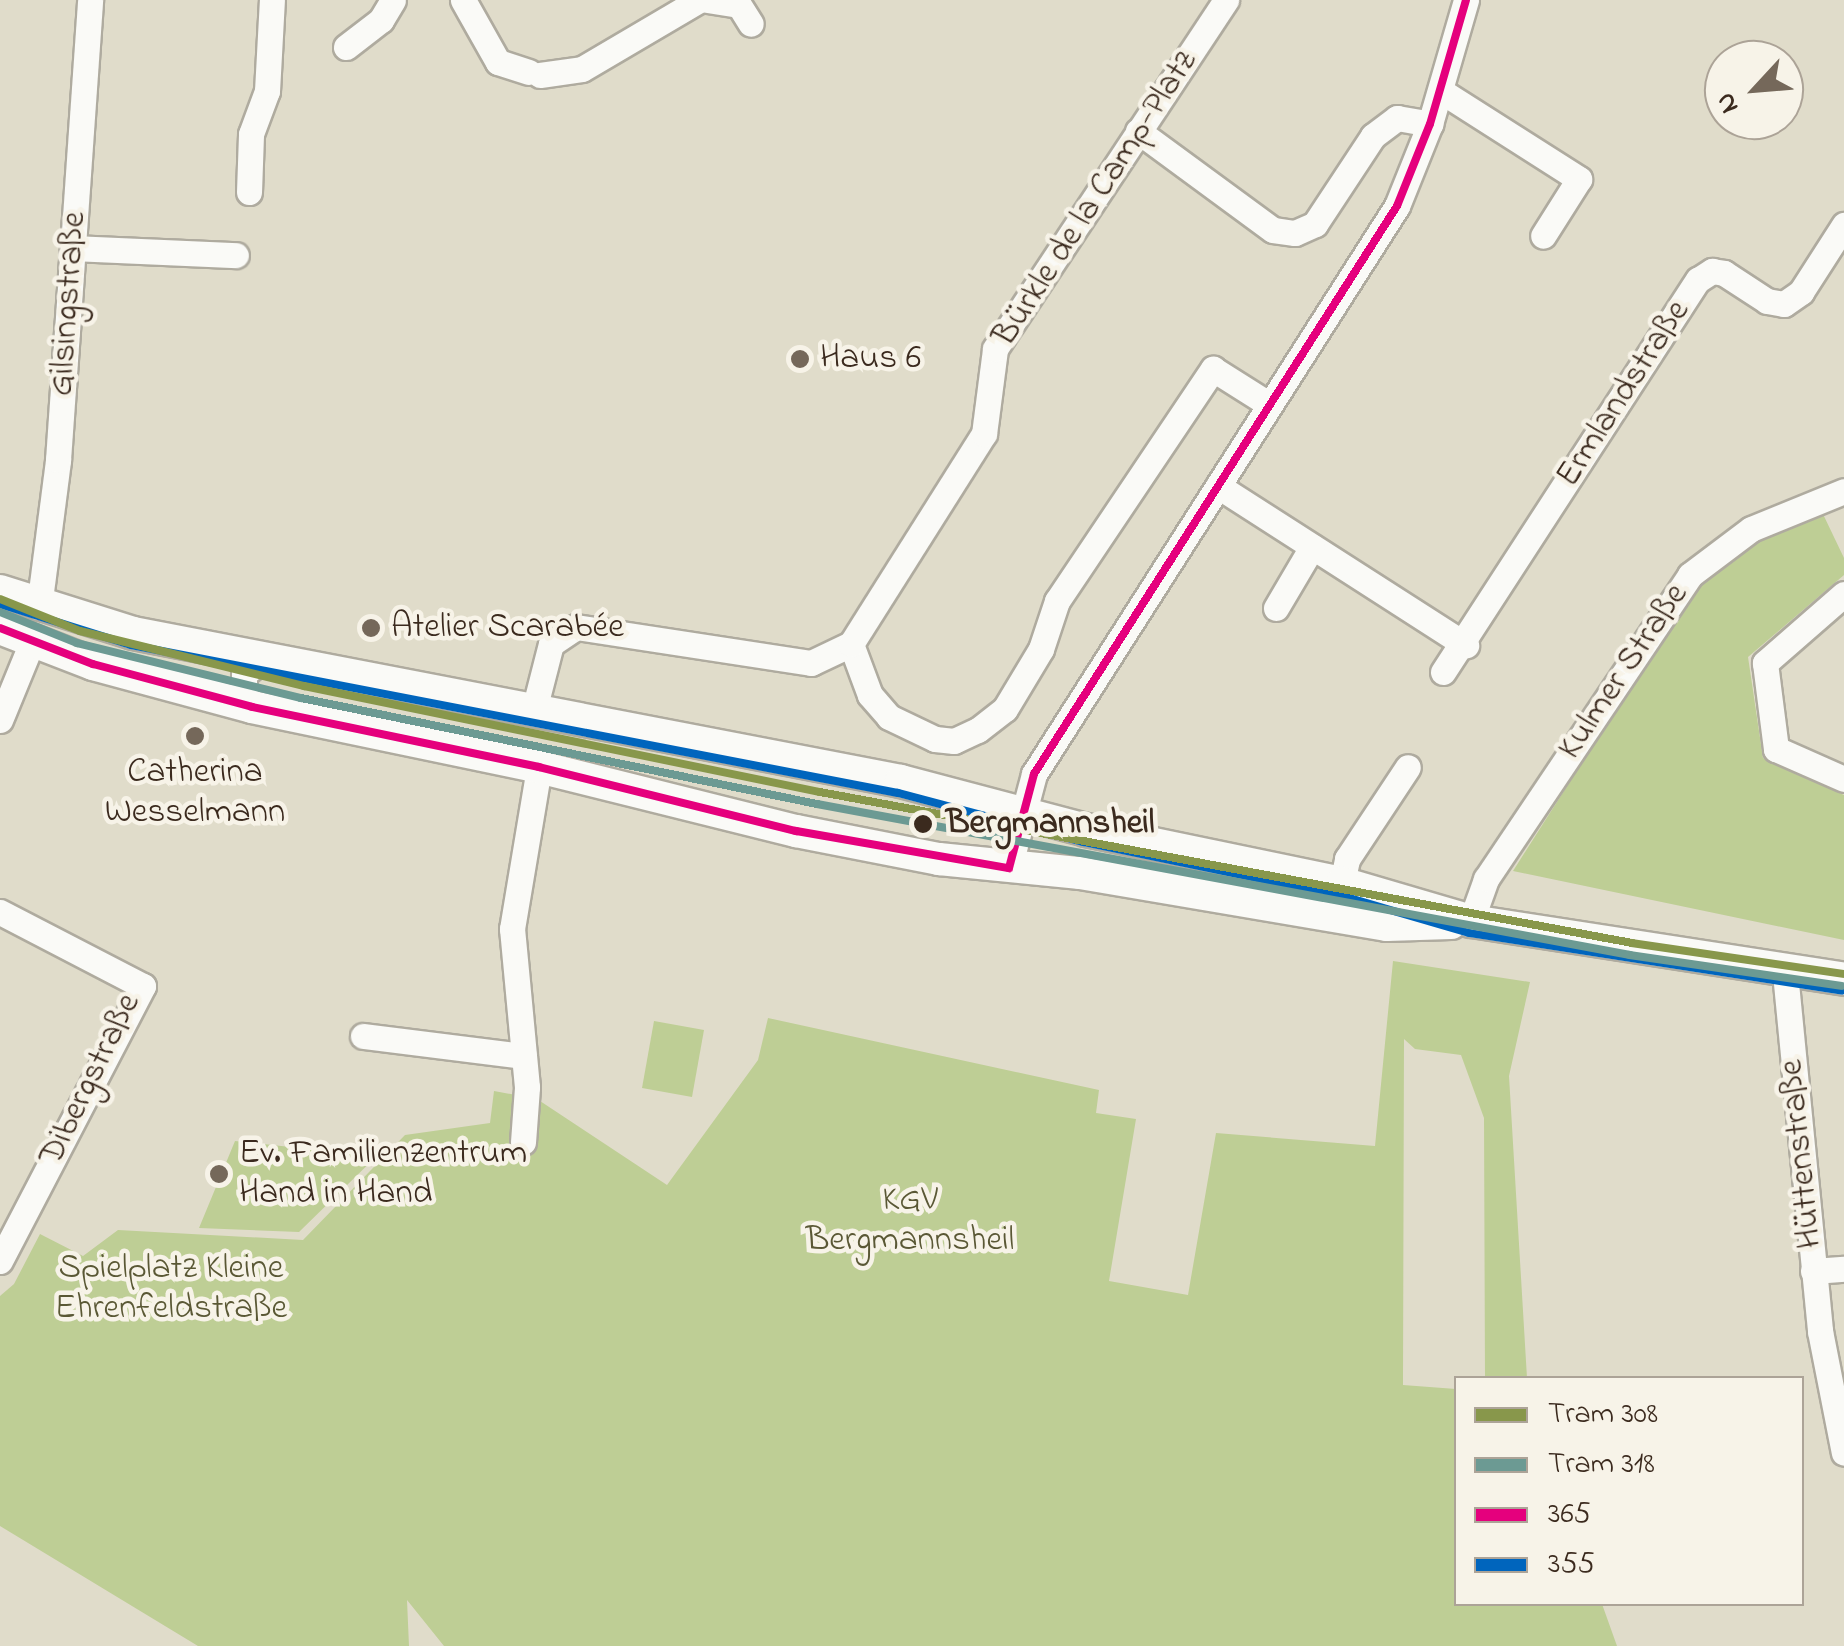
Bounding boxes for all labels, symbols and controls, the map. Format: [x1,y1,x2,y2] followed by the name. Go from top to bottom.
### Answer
[1704,40,1804,140] north arrow
[985,43,1207,355] street label: Bürkle de la Camp-Platz
[1706,85,1751,120] text: N
[42,210,96,398] street label: Gilsingstraße
[1548,293,1700,495] street label: Ermlandstraße
[820,338,921,380] place label: Haus 6
[789,348,811,370] marker: Haus 6
[1550,576,1698,768] street label: Kulmer Straße
[391,607,624,649] place label: Atelier Scarabée
[360,617,382,639] marker: Atelier Scarabée
[184,725,206,747] marker: Catherina Wesselmann
[105,752,285,834] place label: Catherina Wesselmann
[946,803,1155,845] place label: Bergmannsheil
[910,811,936,837] marker: Bergmannsheil
[31,987,151,1173] street label: Dibergstraße
[1771,1057,1833,1251] street label: Hüttenstraße
[239,1133,527,1215] place label: Ev. Familienzentrum Hand in Hand
[208,1163,230,1185] marker: Ev. Familienzentrum Hand in Hand
[806,1180,1014,1262] park label: KGV Bergmannsheil
[55,1248,287,1330] park label: Spielplatz Kleine Ehrenfeldstraße
[1454,1376,1804,1606] legend
[1548,1393,1658,1437] text: Tram 308
[1548,1443,1655,1487] text: Tram 318
[1548,1493,1591,1537] text: 365
[1548,1543,1595,1587] text: 355

